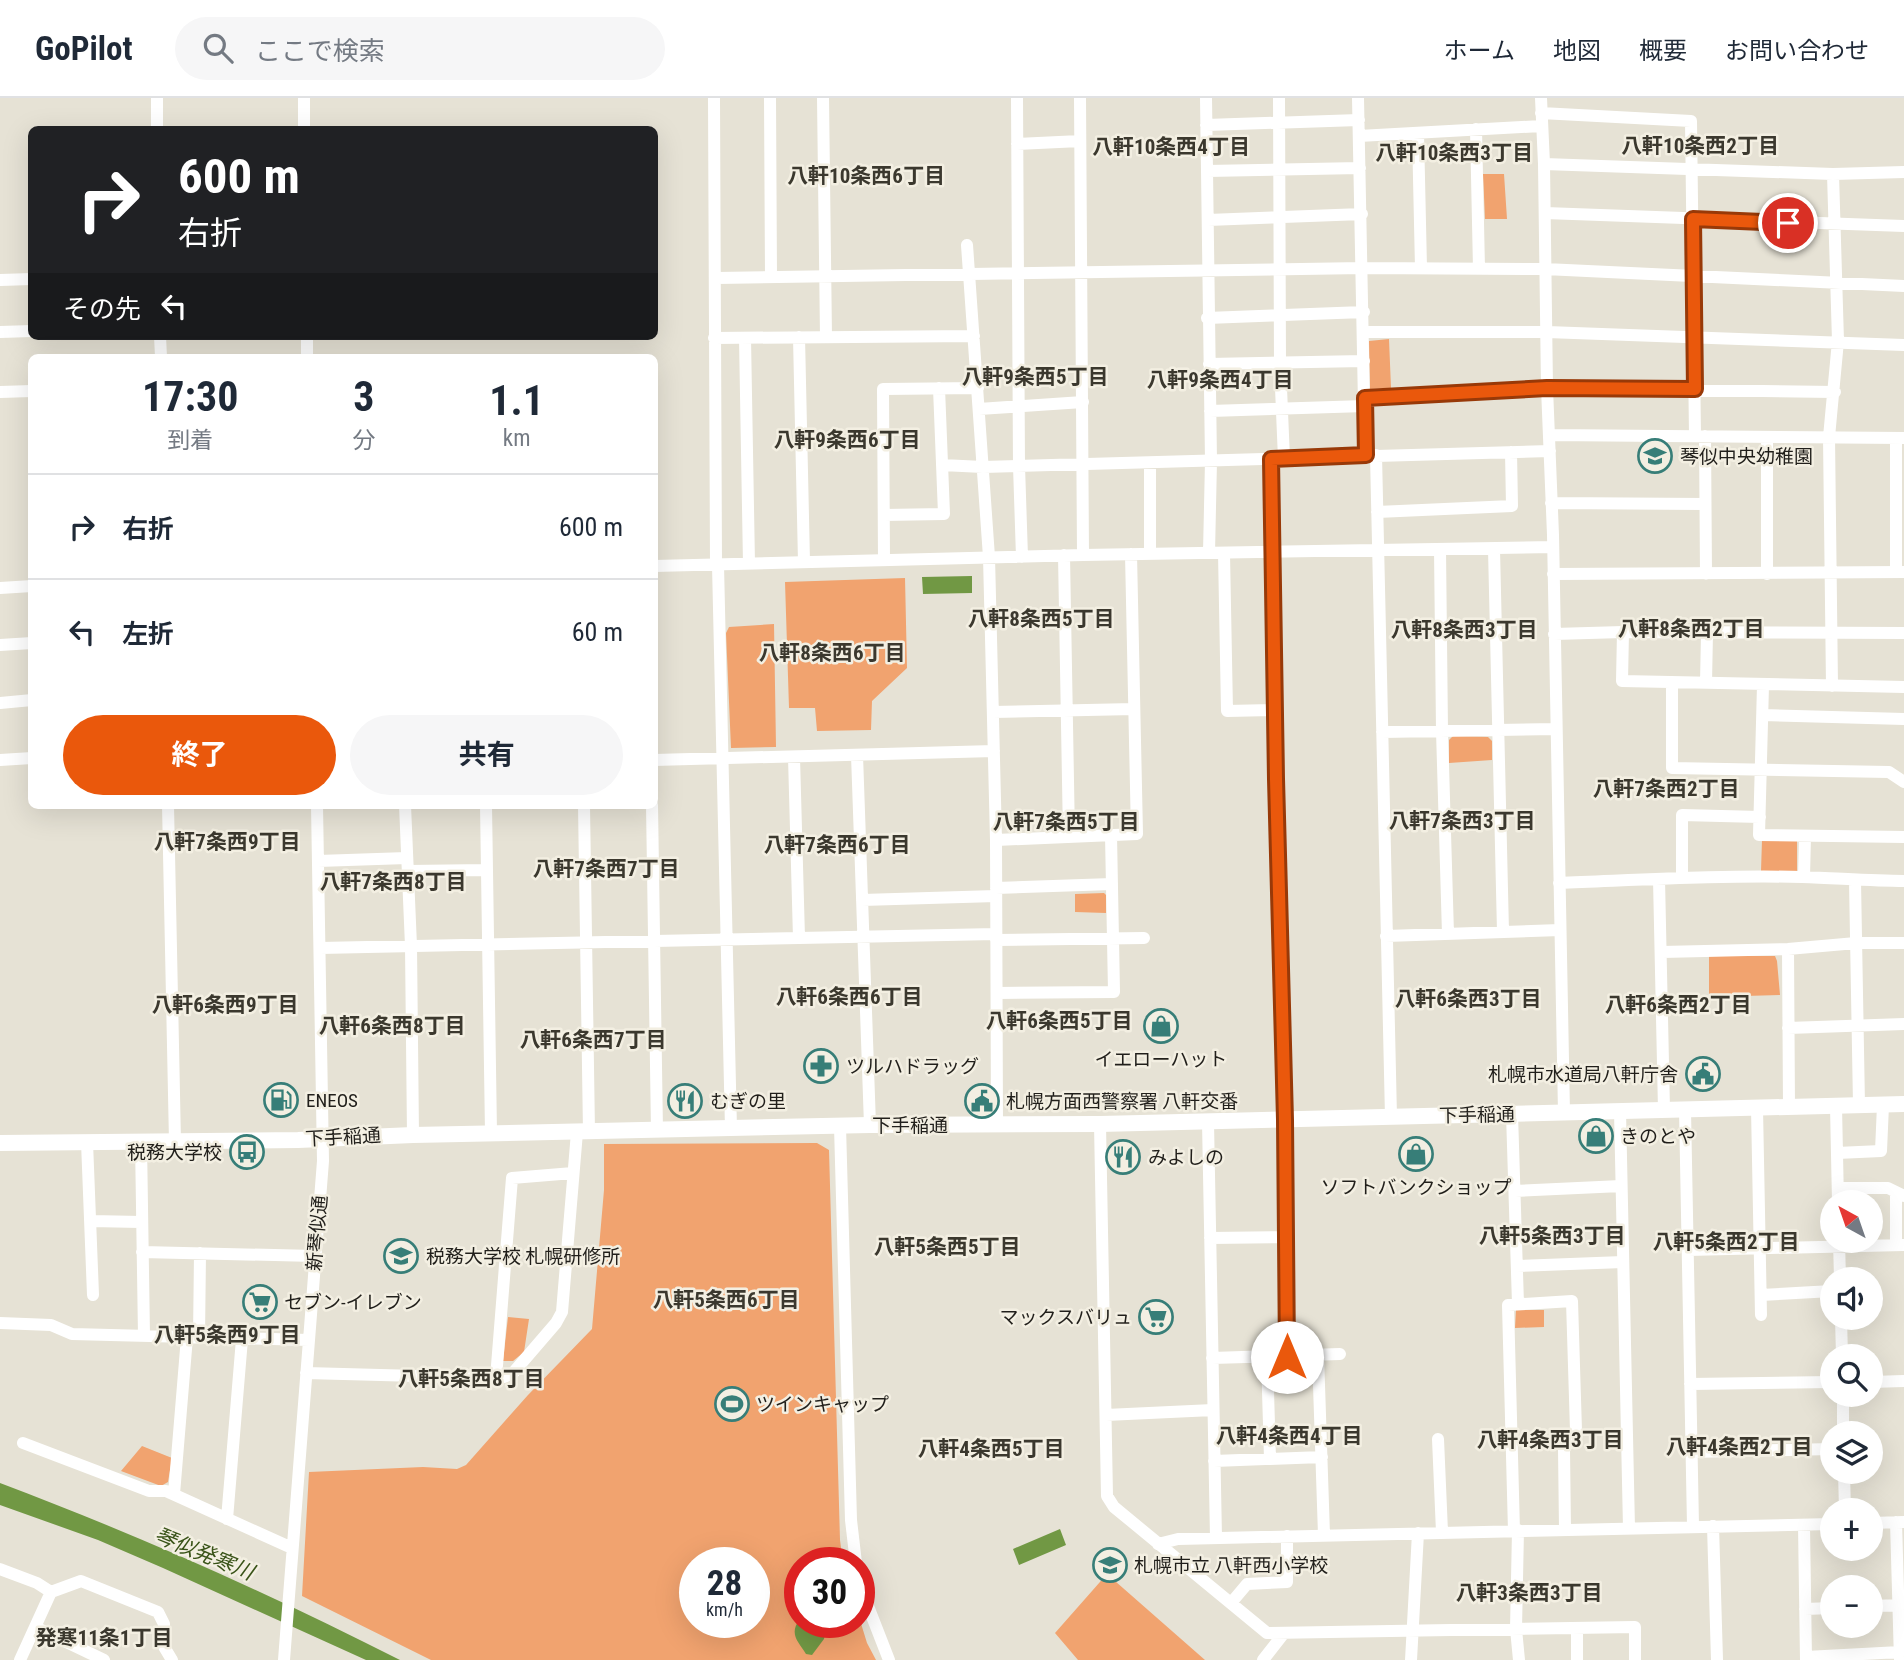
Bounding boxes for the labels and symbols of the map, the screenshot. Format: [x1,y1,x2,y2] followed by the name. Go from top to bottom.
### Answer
[1621,134,1779,158] district label: 八軒10条西2丁目
[1092,135,1250,159] district label: 八軒10条西4丁目
[1375,141,1533,165] district label: 八軒10条西3丁目
[787,164,945,188] district label: 八軒10条西6丁目
[1758,193,1818,253] pin
[961,365,1109,389] district label: 八軒9条西5丁目
[1146,368,1294,392] district label: 八軒9条西4丁目
[773,428,921,452] district label: 八軒9条西6丁目
[1636,437,1674,475] school or university icon: 琴似中央幼稚園
[1680,445,1813,468] place label: 琴似中央幼稚園
[967,607,1115,631] district label: 八軒8条西5丁目
[1617,617,1765,641] district label: 八軒8条西2丁目
[1390,618,1538,642] district label: 八軒8条西3丁目
[758,641,906,665] district label: 八軒8条西6丁目
[1592,777,1740,801] district label: 八軒7条西2丁目
[1388,809,1536,833] district label: 八軒7条西3丁目
[992,810,1140,834] district label: 八軒7条西5丁目
[153,830,301,854] district label: 八軒7条西9丁目
[763,833,911,857] district label: 八軒7条西6丁目
[532,857,680,881] district label: 八軒7条西7丁目
[319,870,467,894] district label: 八軒7条西8丁目
[775,985,923,1009] district label: 八軒6条西6丁目
[1394,987,1542,1011] district label: 八軒6条西3丁目
[151,993,299,1017] district label: 八軒6条西9丁目
[1604,993,1752,1017] district label: 八軒6条西2丁目
[1142,1007,1180,1045] shop icon: イエローハット
[985,1009,1133,1033] district label: 八軒6条西5丁目
[318,1014,466,1038] district label: 八軒6条西8丁目
[519,1028,667,1052] district label: 八軒6条西7丁目
[802,1047,840,1085] pharmacy icon: ツルハドラッグ
[1095,1048,1227,1071] place label: イエローハット
[846,1055,979,1078] place label: ツルハドラッグ
[1684,1055,1722,1093] public building icon: 札幌市水道局八軒庁舎
[1488,1063,1678,1086] place label: 札幌市水道局八軒庁舎
[262,1081,300,1119] fuel station icon: ENEOS
[666,1082,704,1120] restaurant icon: むぎの里
[963,1082,1001,1120] public building icon: 札幌方面西警察署 八軒交番
[306,1089,358,1112] place label: ENEOS
[710,1090,786,1113] place label: むぎの里
[1006,1090,1238,1113] place label: 札幌方面西警察署 八軒交番
[1439,1103,1515,1127] street label: 下手稲通
[872,1114,948,1137] street label: 下手稲通
[1577,1117,1615,1155] shop icon: きのとや
[304,1124,382,1150] street label: 下手稲通
[1620,1125,1696,1148] place label: きのとや
[228,1133,266,1171] bus stop icon: 税務大学校
[1397,1135,1435,1173] shop icon: ソフトバンクショップ
[1104,1138,1142,1176] restaurant icon: みよしの
[127,1141,222,1164] place label: 税務大学校
[1148,1146,1224,1169] place label: みよしの
[1321,1176,1511,1199] place label: ソフトバンクショップ
[1820,1190,1883,1253] north arrow
[302,1194,332,1272] street label: 新琴似通
[1478,1224,1626,1248] district label: 八軒5条西3丁目
[1652,1230,1800,1254] district label: 八軒5条西2丁目
[873,1235,1021,1259] district label: 八軒5条西5丁目
[382,1237,420,1275] school or university icon: 税務大学校 札幌研修所
[426,1245,620,1268] place label: 税務大学校 札幌研修所
[241,1283,279,1321] supermarket icon: セブン-イレブン
[652,1288,800,1312] district label: 八軒5条西6丁目
[284,1291,422,1314] place label: セブン-イレブン
[1137,1298,1175,1336] supermarket icon: マックスバリュ
[1000,1306,1132,1329] place label: マックスバリュ
[1250,1320,1324,1394] position arrow
[153,1323,301,1347] district label: 八軒5条西9丁目
[397,1367,545,1391] district label: 八軒5条西8丁目
[713,1385,751,1423] sports icon: ツインキャップ
[756,1393,889,1416] place label: ツインキャップ
[1215,1424,1363,1448] district label: 八軒4条西4丁目
[1476,1428,1624,1452] district label: 八軒4条西3丁目
[1665,1435,1813,1459] district label: 八軒4条西2丁目
[917,1437,1065,1461] district label: 八軒4条西5丁目
[151,1523,259,1586] water label: 琴似発寒川
[1091,1546,1129,1584] school or university icon: 札幌市立 八軒西小学校
[784,1547,875,1638] speed limit sign: 30
[1134,1554,1328,1577] place label: 札幌市立 八軒西小学校
[1455,1581,1603,1605] district label: 八軒3条西3丁目
[36,1626,172,1650] district label: 発寒11条1丁目

